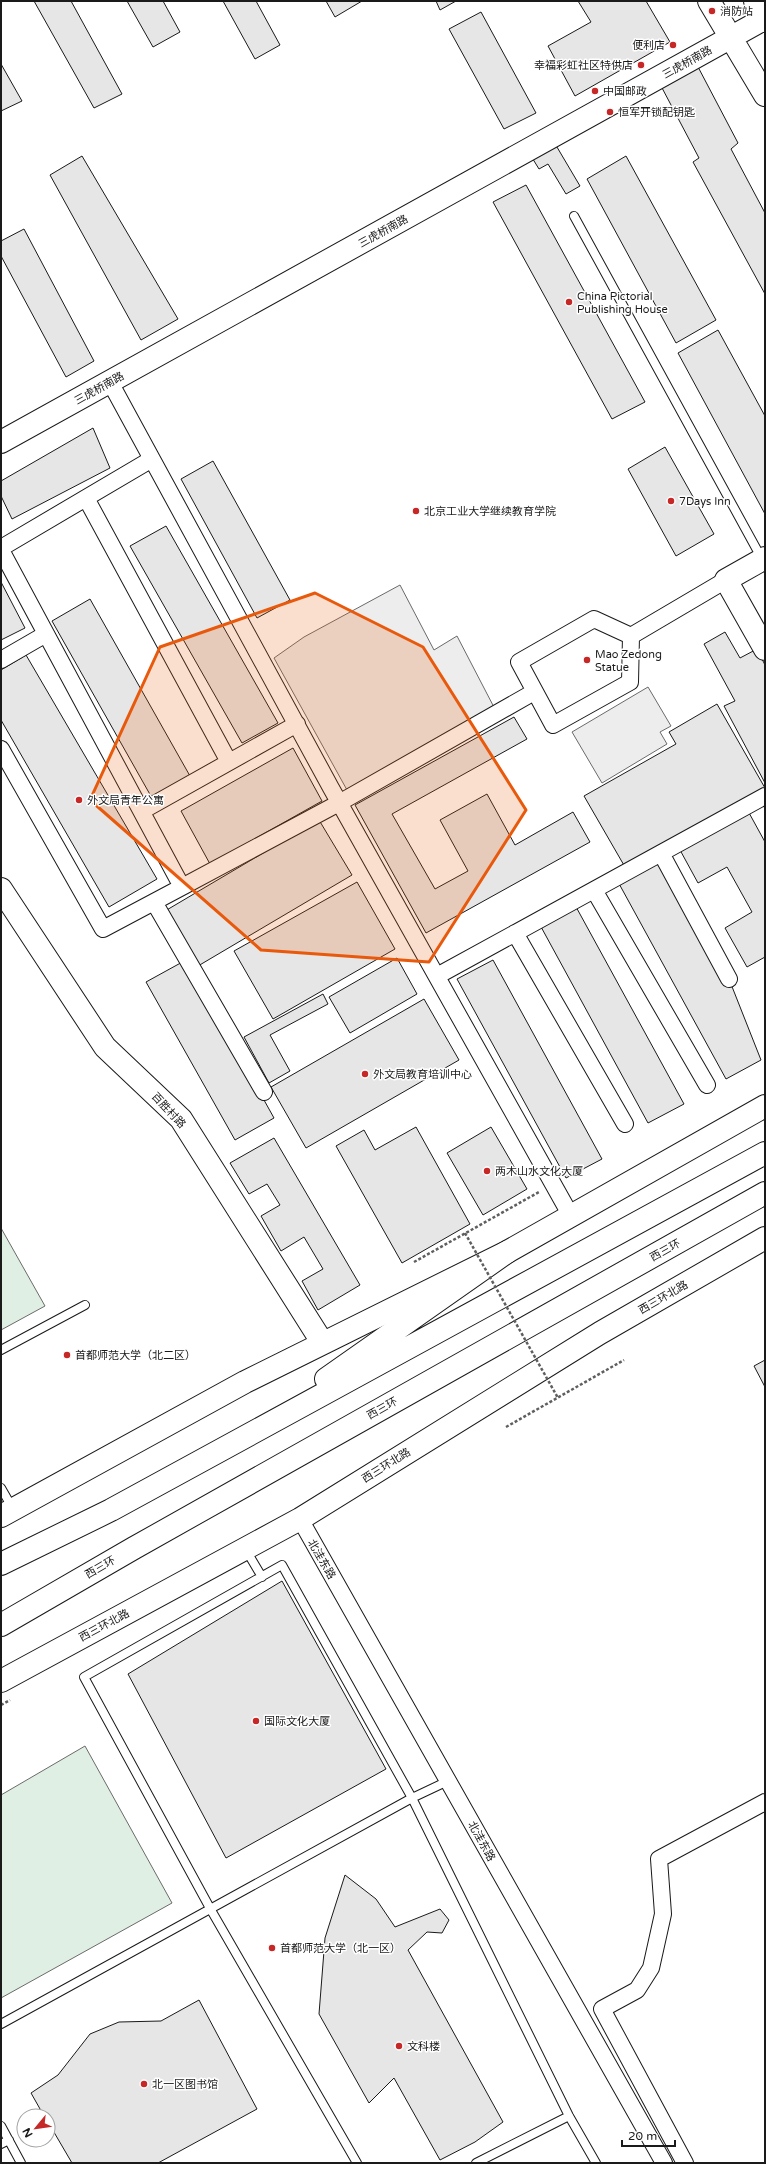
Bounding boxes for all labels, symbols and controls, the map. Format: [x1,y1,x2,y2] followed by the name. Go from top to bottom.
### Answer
[720,5,753,18] place label: 消防站
[707,6,717,16] marker: 消防站
[632,39,665,52] place label: 便利店
[668,40,678,50] marker: 便利店
[660,43,714,81] street label: 三虎桥南路
[534,59,633,72] place label: 幸福彩虹社区特供店
[636,60,646,70] marker: 幸福彩虹社区特供店
[603,85,647,98] place label: 中国邮政
[590,86,600,96] marker: 中国邮政
[618,106,695,119] place label: 恒军开锁配钥匙
[605,107,615,117] marker: 恒军开锁配钥匙
[356,212,410,250] street label: 三虎桥南路
[577,290,668,316] place label: China Pictorial Publishing House
[564,297,574,307] marker: China Pictorial Publishing House
[72,369,126,407] street label: 三虎桥南路
[679,495,731,508] place label: 7Days Inn
[666,496,676,506] marker: 7Days Inn
[424,505,556,518] place label: 北京工业大学继续教育学院
[411,506,421,516] marker: 北京工业大学继续教育学院
[595,648,662,674] place label: Mao Zedong Statue
[582,655,592,665] marker: Mao Zedong Statue
[87,794,164,807] place label: 外文局青年公寓
[74,795,84,805] marker: 外文局青年公寓
[373,1068,472,1081] place label: 外文局教育培训中心
[360,1069,370,1079] marker: 外文局教育培训中心
[149,1090,188,1131] street label: 百胜村路
[495,1165,583,1178] place label: 两木山水文化大厦
[482,1166,492,1176] marker: 两木山水文化大厦
[648,1237,683,1264] street label: 西三环
[636,1278,690,1317] street label: 西三环北路
[75,1349,196,1362] place label: 首都师范大学（北二区）
[62,1350,72,1360] marker: 首都师范大学（北二区）
[365,1395,400,1422] street label: 西三环
[359,1445,413,1486] street label: 西三环北路
[305,1537,338,1582] street label: 北洼东路
[83,1554,118,1581] street label: 西三环
[77,1607,132,1644] street label: 西三环北路
[264,1715,330,1728] place label: 国际文化大厦
[251,1716,261,1726] marker: 国际文化大厦
[465,1819,498,1864] street label: 北洼东路
[280,1942,401,1955] place label: 首都师范大学（北一区）
[267,1943,277,1953] marker: 首都师范大学（北一区）
[407,2040,440,2053] place label: 文科楼
[394,2041,404,2051] marker: 文科楼
[152,2078,218,2091] place label: 北一区图书馆
[139,2079,149,2089] marker: 北一区图书馆
[16,2108,56,2148] north arrow
[622,2122,675,2148] scale bar
[20,2126,36,2140] text: N
[628,2129,657,2143] text: 20 m

